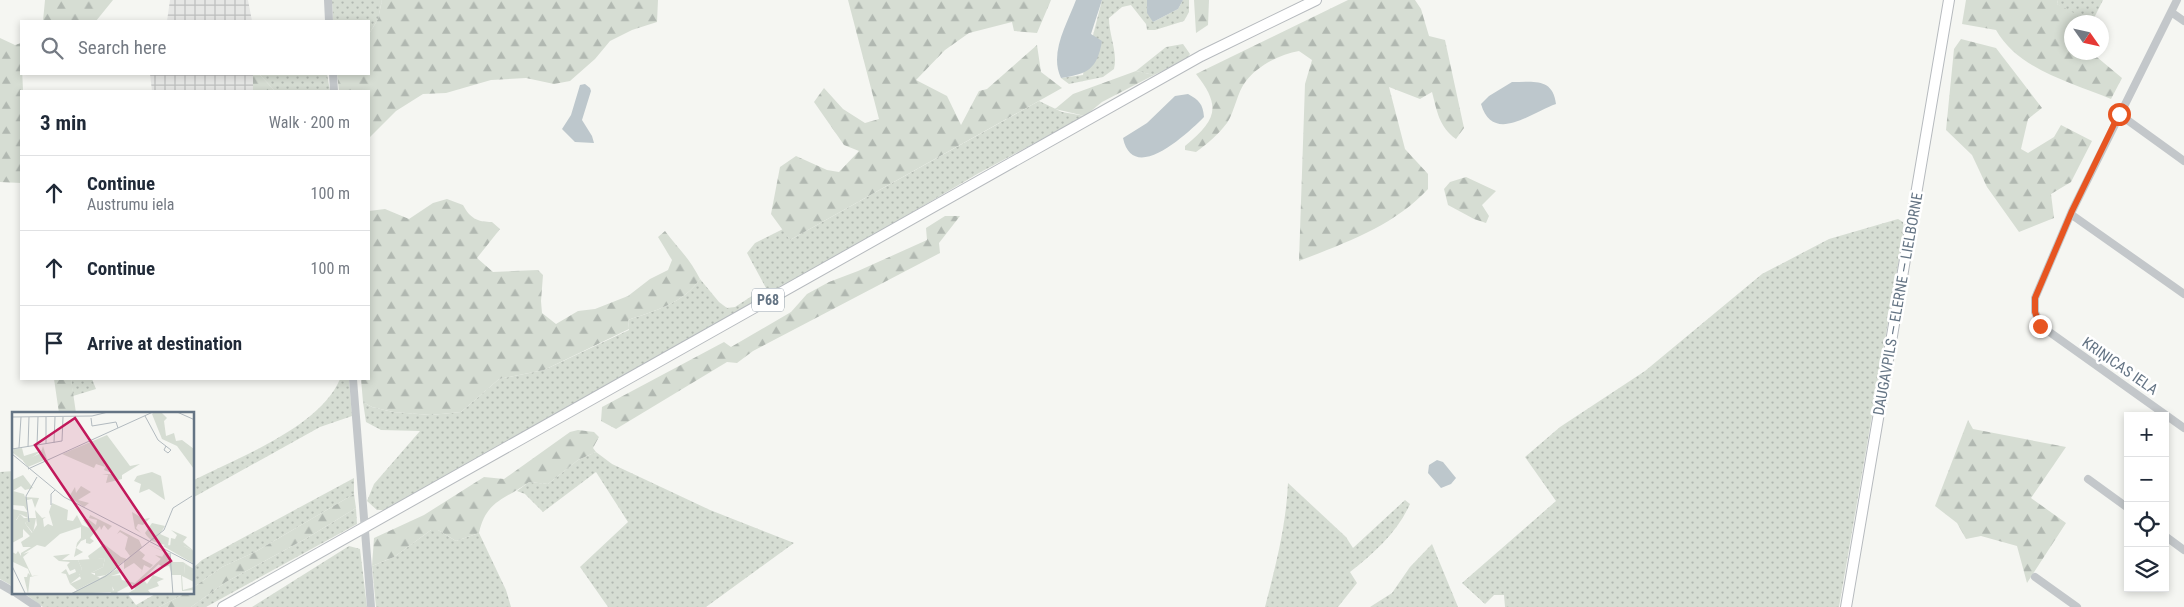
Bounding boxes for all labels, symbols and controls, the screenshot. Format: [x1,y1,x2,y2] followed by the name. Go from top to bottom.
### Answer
[2064,15,2109,60] north arrow
[20,20,370,75] search box
[38,34,66,62] icon: search
[78,36,166,59] text: Search here
[2108,103,2131,126] route start
[40,111,87,135] text: 3 min
[269,113,350,132] text: Walk · 200 m
[87,172,155,195] text: Continue
[40,179,68,207] icon: ahead
[311,184,350,203] text: 100 m
[1870,191,1926,417] street label: DAUGAVPILS — ELERNE — LIELBORNE
[87,195,174,214] text: Austrumu iela
[40,254,68,282] icon: ahead
[87,257,155,280] text: Continue
[311,259,350,278] text: 100 m
[752,288,784,312] road number: P68
[2029,315,2052,338] route end
[40,329,68,357] icon: arrive
[87,332,242,355] text: Arrive at destination
[2079,333,2162,399] street label: KRIŅICAS IELA
[12,412,195,594] inset map
[2124,412,2169,592] map controls
[2124,412,2169,457] button: +
[2124,457,2169,502] button: −
[2124,502,2169,547] button: locate
[2124,547,2169,592] button: layers

